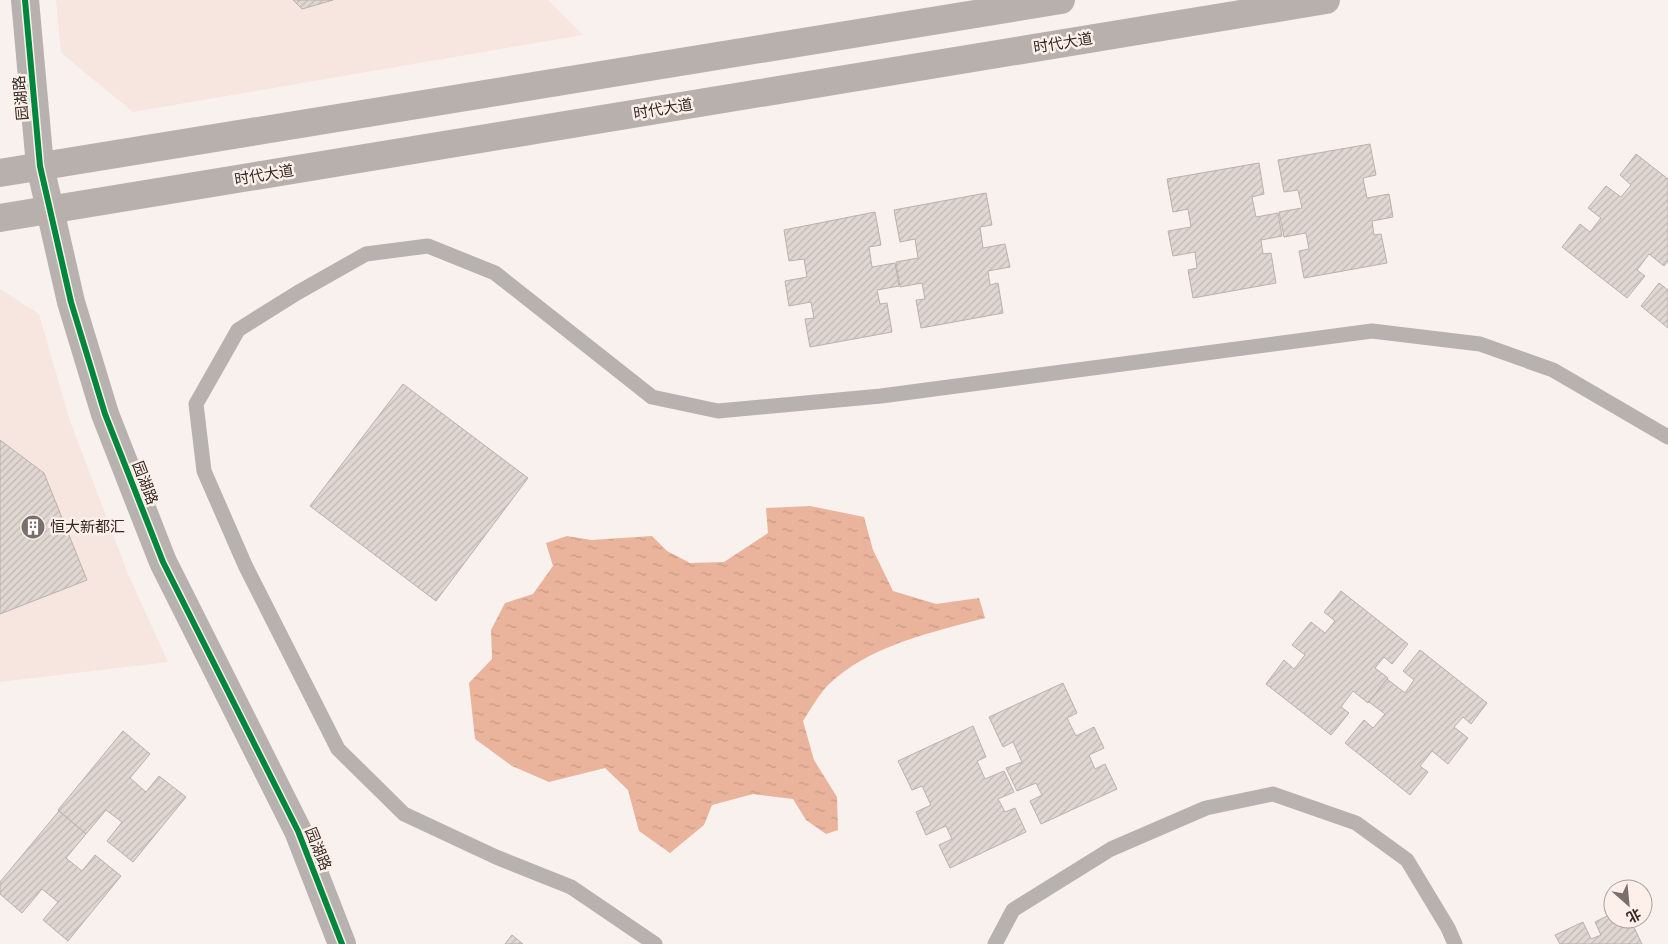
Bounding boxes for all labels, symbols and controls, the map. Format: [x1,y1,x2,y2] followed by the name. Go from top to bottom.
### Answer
[1032,29,1094,57] street label: 时代大道
[10,75,32,121] street label: 园湖路
[632,95,694,123] street label: 时代大道
[233,161,295,189] street label: 时代大道
[129,459,161,507] street label: 园湖路
[20,514,46,540] building icon: 恒大新都汇
[50,518,125,536] place label: 恒大新都汇
[301,825,335,873] street label: 园湖路
[1603,879,1653,929] north arrow
[1624,904,1644,926] text: 北

